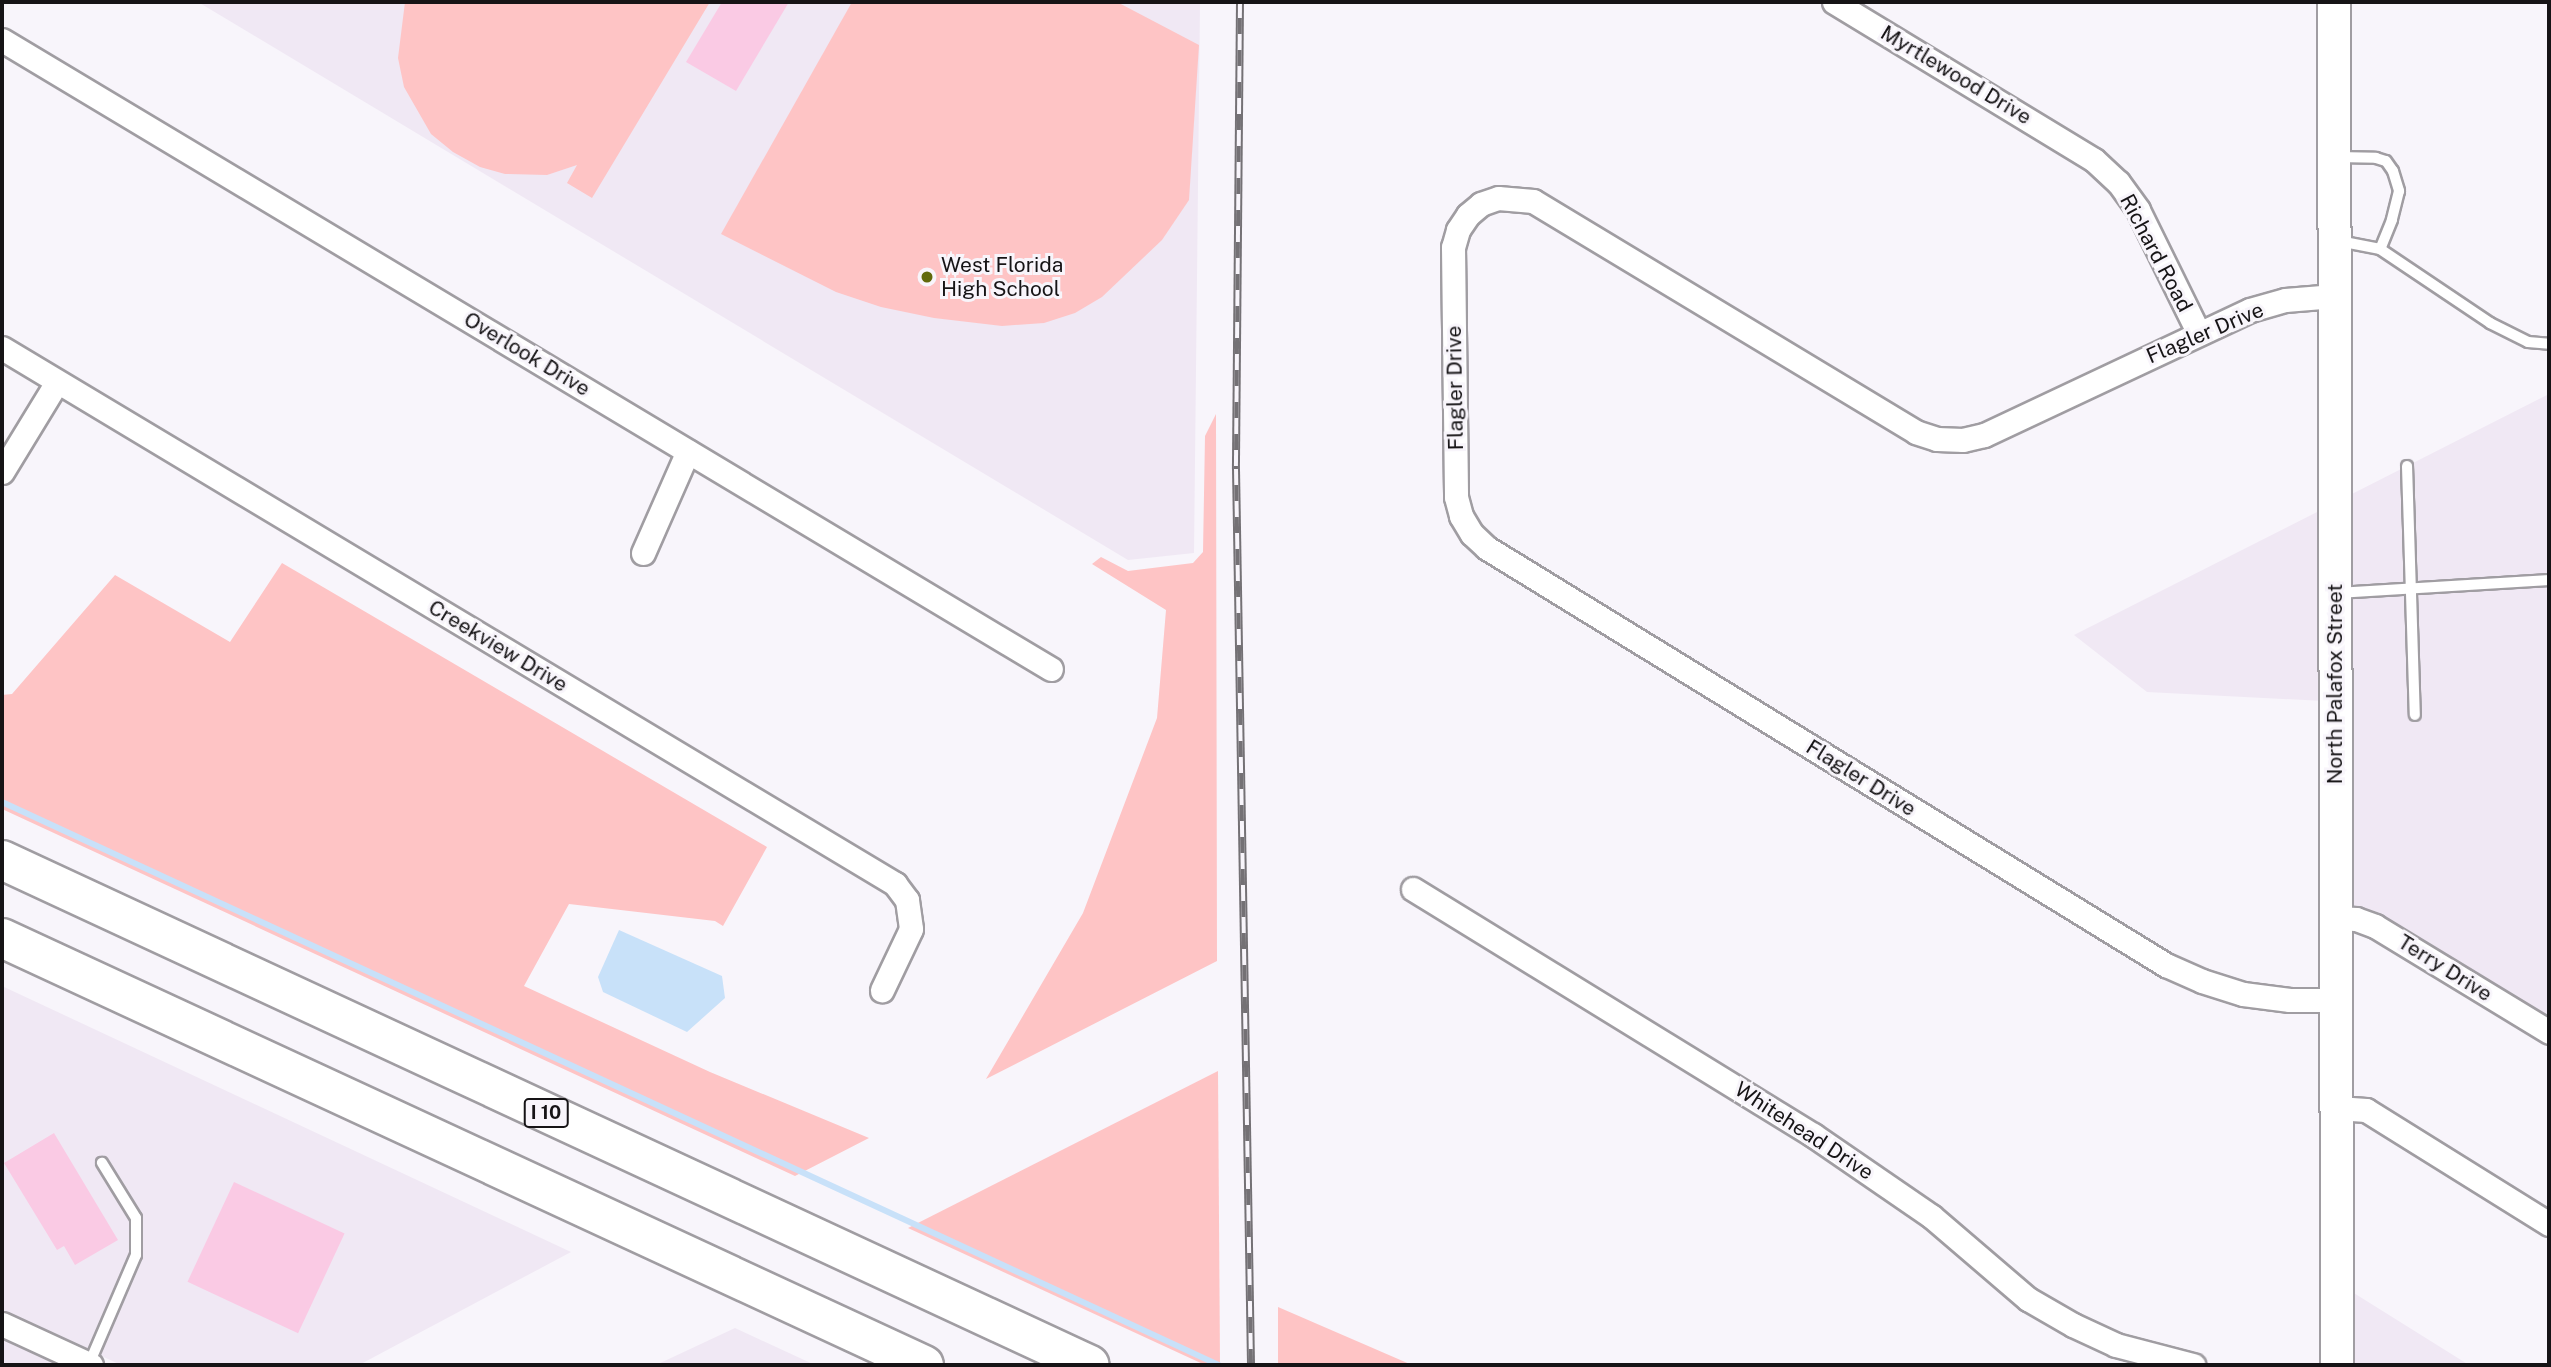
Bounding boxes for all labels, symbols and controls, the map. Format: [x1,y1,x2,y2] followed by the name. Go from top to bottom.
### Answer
[1876,20,2036,130] street label: Myrtlewood Drive
[2114,190,2198,316] street label: Richard Road
[941,252,1063,302] place label: West Florida High School
[919,269,935,285] marker: West Florida High School
[2143,297,2267,369] street label: Flagler Drive
[459,306,595,402] street label: Overlook Drive
[1441,325,1469,451] street label: Flagler Drive
[2322,584,2348,784] street label: North Palafox Street
[424,595,572,697] street label: Creekview Drive
[1801,734,1921,822] street label: Flagler Drive
[2393,929,2497,1007] street label: Terry Drive
[1730,1077,1878,1185] street label: Whitehead Drive
[523,1098,569,1128] road number: I 10

